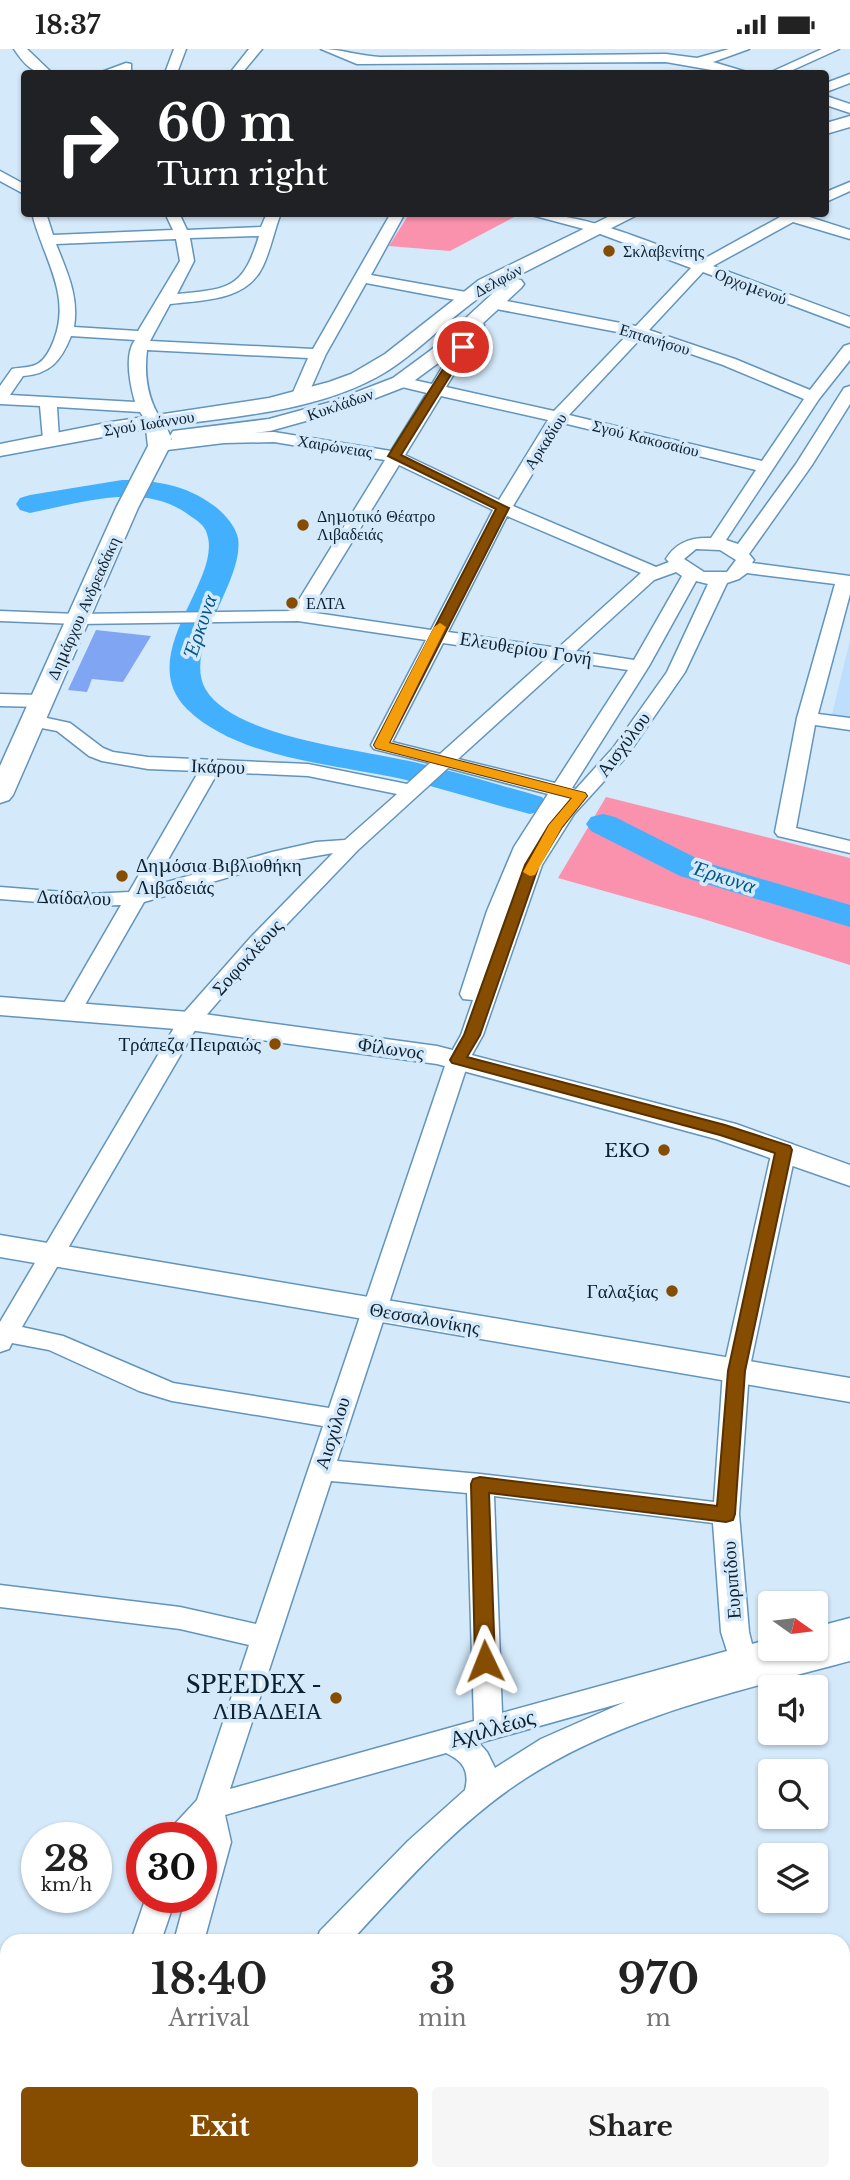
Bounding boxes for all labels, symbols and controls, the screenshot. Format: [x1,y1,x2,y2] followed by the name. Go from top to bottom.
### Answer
[35,9,100,41] text: 18:37
[157,93,294,154] text: 60 m
[42,98,133,189] icon: right
[157,154,328,194] text: Turn right
[623,241,705,261] place label: Σκλαβενίτης
[601,243,617,259] marker: Σκλαβενίτης
[470,259,526,301] street label: Δελφών
[712,263,790,309] street label: Ορχομενού
[433,317,493,377] pin
[617,319,693,359] street label: Επτανήσου
[444,328,482,366] icon: arrive
[304,383,376,425] street label: Κυκλάδων
[102,406,196,440] street label: Σγού Ιωάννου
[519,409,571,473] street label: Αρκαδίου
[591,415,701,461] street label: Σγού Κακοσαίου
[296,430,375,462] street label: Χαιρώνειας
[317,506,435,544] place label: Δημοτικό Θέατρο Λιβαδειάς
[295,517,311,533] marker: Δημοτικό Θέατρο Λιβαδειάς
[42,533,124,683] street label: Δημάρχου Ανδρεαδάκη
[177,590,223,662] water label: Έρκυνα
[306,593,346,613] place label: ΕΛΤΑ
[284,595,300,611] marker: ΕΛΤΑ
[458,627,594,670] street label: Ελευθερίου Γονή
[592,707,655,781] street label: Αισχύλου
[191,754,245,779] street label: Ικάρου
[136,854,302,899] place label: Δημόσια Βιβλιοθήκη Λιβαδειάς
[688,854,760,900] water label: Έρκυνα
[114,868,130,884] marker: Δημόσια Βιβλιοθήκη Λιβαδειάς
[36,885,112,910] street label: Δαίδαλου
[207,914,288,1000] street label: Σοφοκλέους
[356,1032,426,1065] street label: Φίλωνος
[118,1033,261,1056] place label: Τράπεζα Πειραιώς
[267,1036,283,1052] marker: Τράπεζα Πειραιώς
[604,1139,650,1162] place label: EKO
[656,1142,672,1158] marker: EKO
[587,1280,658,1303] place label: Γαλαξίας
[664,1283,680,1299] marker: Γαλαξίας
[368,1297,482,1340] street label: Θεσσαλονίκης
[310,1394,355,1472] street label: Αισχύλου
[717,1540,746,1620] street label: Ευριπίδου
[758,1591,828,1661] north arrow
[758,1591,828,1913] map controls
[448,1624,522,1698] position arrow
[186,1671,322,1725] place label: SPEEDEX - ΛΙΒΑΔΕΙΑ
[758,1675,828,1745] button: sound
[328,1690,344,1706] marker: SPEEDEX - ΛΙΒΑΔΕΙΑ
[446,1702,538,1754] street label: Αχιλλέως
[758,1759,828,1829] button: search
[126,1822,217,1913] speed limit sign: 30
[44,1837,89,1880] text: 28
[758,1843,828,1913] button: layers
[41,1874,92,1896] text: km/h
[151,1953,267,2005] text: 18:40
[429,1953,456,2005] text: 3
[617,1953,699,2005] text: 970
[168,2004,250,2032] text: Arrival
[418,2004,467,2032] text: min
[646,2004,671,2032] text: m
[21,2087,418,2167] button: Exit
[432,2087,829,2167] button: Share

